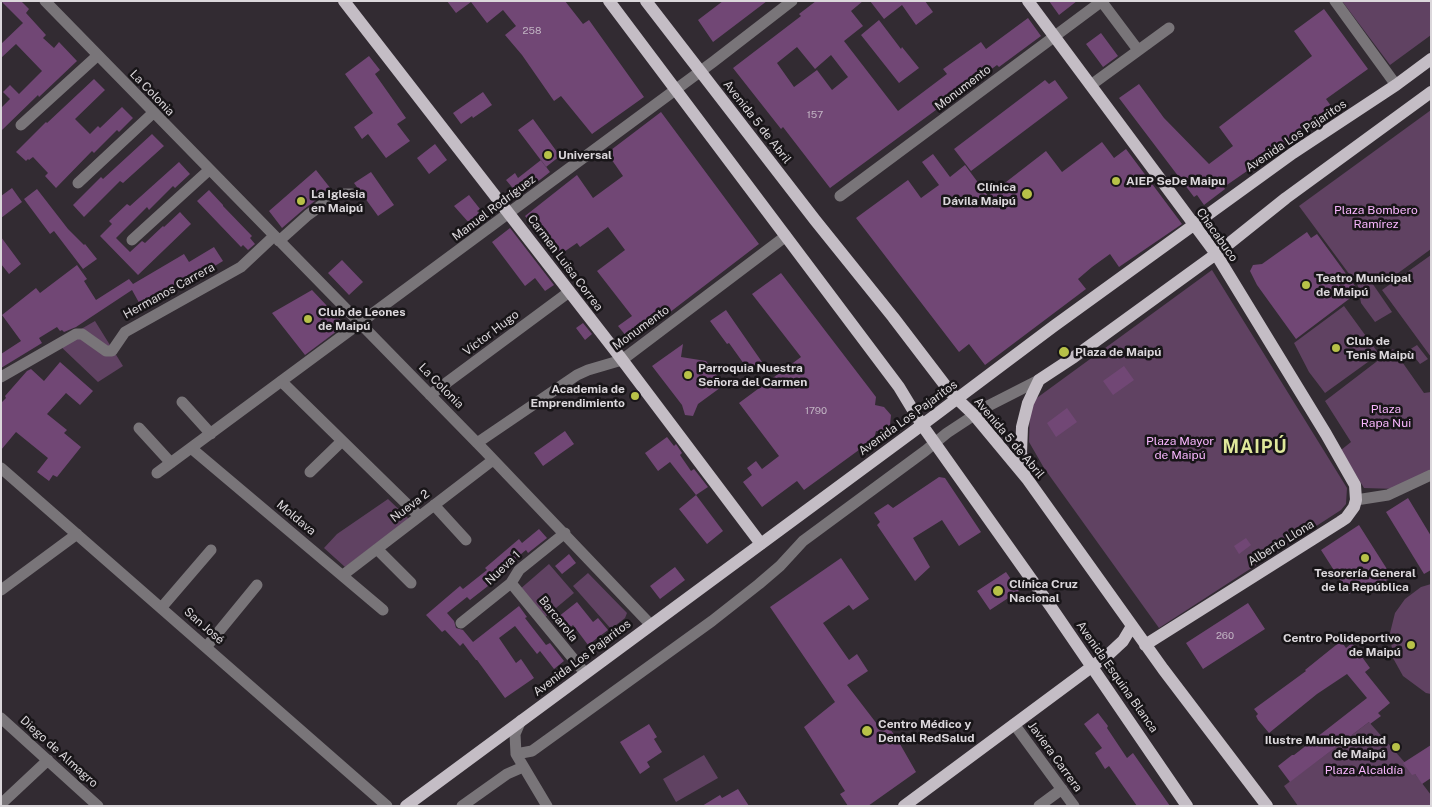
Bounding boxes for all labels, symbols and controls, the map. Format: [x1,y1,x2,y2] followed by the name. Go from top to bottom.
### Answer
[523,25,541,37] house number: 258
[932,62,994,114] street label: Monumento
[127,67,177,119] street label: La Colonia
[720,78,794,166] street label: Avenida 5 de Abril
[1243,97,1349,175] street label: Avenida Los Pajaritos
[807,109,823,121] house number: 157
[558,148,612,162] place label: Universal
[542,149,554,161] marker: Universal
[449,172,539,244] street label: Manuel Rodríguez
[1126,174,1225,188] place label: AIEP SeDe Maipu
[1110,175,1122,187] marker: AIEP SeDe Maipu
[942,180,1016,208] place label: Clínica Dávila Maipú
[311,187,365,215] place label: La Iglesia en Maipú
[1020,187,1034,201] marker: Clínica Dávila Maipú
[295,195,307,207] marker: La Iglesia en Maipú
[1334,203,1418,231] park label: Plaza Bombero Ramírez
[1193,205,1241,265] street label: Chacabuco
[524,212,606,314] street label: Carmen Luisa Correa
[121,260,217,322] street label: Hermanos Carrera
[1316,271,1412,299] place label: Teatro Municipal de Maipú
[1300,279,1312,291] marker: Teatro Municipal de Maipú
[610,303,672,353] street label: Monumento
[318,305,406,333] place label: Club de Leones de Maipú
[460,307,522,359] street label: Víctor Hugo
[302,313,314,325] marker: Club de Leones de Maipú
[1346,334,1414,362] place label: Club de Tenis Maipù
[1330,342,1342,354] marker: Club de Tenis Maipù
[1057,345,1071,359] marker: Plaza de Maipú
[1075,345,1161,359] place label: Plaza de Maipú
[415,360,467,412] street label: La Colonia
[698,361,807,389] place label: Parroquia Nuestra Señora del Carmen
[682,369,694,381] marker: Parroquia Nuestra Señora del Carmen
[856,377,960,459] street label: Avenida Los Pajaritos
[530,382,625,410] place label: Academia de Emprendimiento
[629,390,641,402] marker: Academia de Emprendimiento
[971,394,1047,482] street label: Avenida 5 de Abril
[1361,402,1411,430] park label: Plaza Rapa Nui
[805,405,827,417] house number: 1790
[1146,434,1214,462] park label: Plaza Mayor de Maipú
[1222,436,1288,458] district label: MAIPÚ
[388,487,432,525] street label: Nueva 2
[273,497,319,539] street label: Moldava
[1245,517,1317,569] street label: Alberto Llona
[483,548,523,588] street label: Nueva 1
[1359,552,1371,564] marker: Tesorería General de la República
[1314,566,1416,594] place label: Tesorería General de la República
[1009,577,1078,605] place label: Clínica Cruz Nacional
[991,584,1005,598] marker: Clínica Cruz Nacional
[535,594,581,644] street label: Barcarola
[181,605,227,647] street label: San José
[530,617,634,699] street label: Avenida Los Pajaritos
[1073,619,1161,735] street label: Avenida Esquina Blanca
[1216,630,1234,642] house number: 260
[1283,631,1401,659] place label: Centro Polideportivo de Maipú
[1405,639,1417,651] marker: Centro Polideportivo de Maipú
[17,713,101,791] street label: Diego de Almagro
[878,717,975,745] place label: Centro Médico y Dental RedSalud
[1025,719,1085,795] street label: Javiera Carrera
[860,724,874,738] marker: Centro Médico y Dental RedSalud
[1265,733,1386,761] place label: Ilustre Municipalidad de Maipú
[1390,741,1402,753] marker: Ilustre Municipalidad de Maipú
[1325,763,1403,777] park label: Plaza Alcaldía

